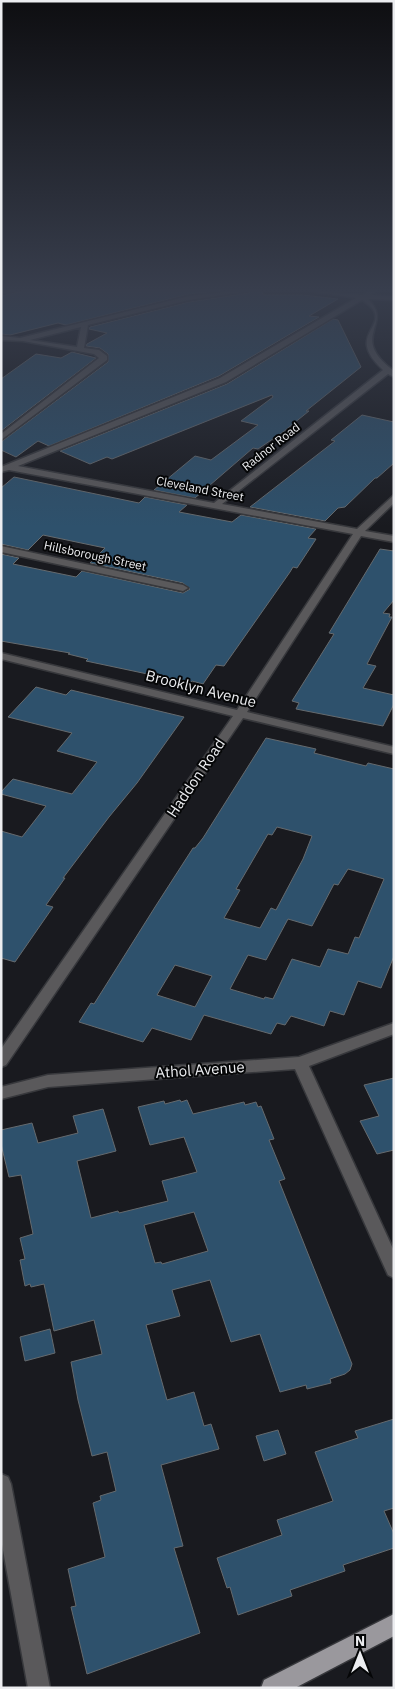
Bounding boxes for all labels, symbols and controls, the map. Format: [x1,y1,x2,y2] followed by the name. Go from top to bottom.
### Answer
[239,419,303,474] street label: Radnor Road
[155,473,245,504] street label: Cleveland Street
[43,537,148,574] street label: Hillsborough Street
[144,666,258,711] street label: Brooklyn Avenue
[162,735,229,821] street label: Haddon Road
[155,1057,245,1082] street label: Athol Avenue
[335,1629,385,1679] north arrow
[355,1632,365,1650] text: N

